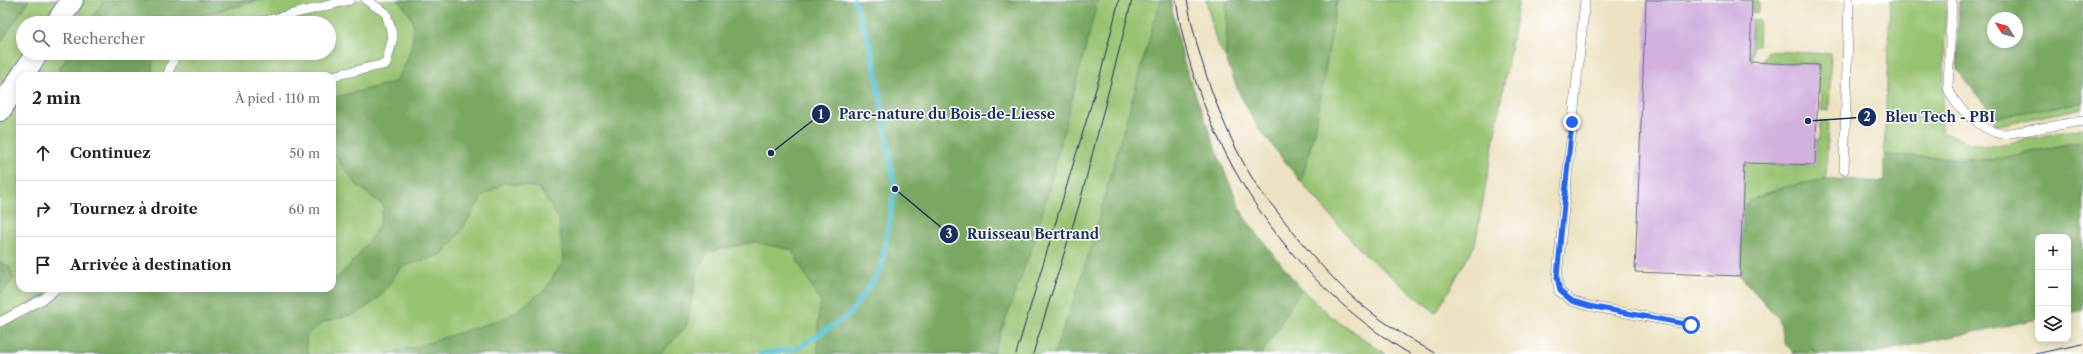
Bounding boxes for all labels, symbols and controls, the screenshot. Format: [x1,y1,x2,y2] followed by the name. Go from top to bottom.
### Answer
[1987,12,2023,48] north arrow
[16,16,336,60] search box
[30,27,52,49] icon: search
[62,29,145,48] text: Rechercher
[32,88,81,108] text: 2 min
[235,90,320,106] text: À pied · 110 m
[811,101,1063,127] callout: Parc-nature du Bois-de-Liesse
[1857,104,2004,130] callout: Bleu Tech - PBI
[839,105,1055,123] text: Parc-nature du Bois-de-Liesse
[818,107,824,122] text: 1
[1885,108,1995,126] text: Bleu Tech - PBI
[1863,109,1871,124] text: 2
[1563,113,1581,131] route end
[32,142,54,164] icon: ahead
[70,143,151,162] text: Continuez
[289,145,320,161] text: 50 m
[32,198,54,220] icon: right
[70,199,198,218] text: Tournez à droite
[289,201,320,217] text: 60 m
[939,221,1108,247] callout: Ruisseau Bertrand
[967,225,1100,243] text: Ruisseau Bertrand
[946,226,953,241] text: 3
[2035,234,2071,342] map controls
[2035,234,2071,270] button: +
[32,254,54,276] icon: arrive
[70,255,232,274] text: Arrivée à destination
[2035,270,2071,306] button: −
[2035,306,2071,342] button: layers
[1682,316,1700,334] route start

